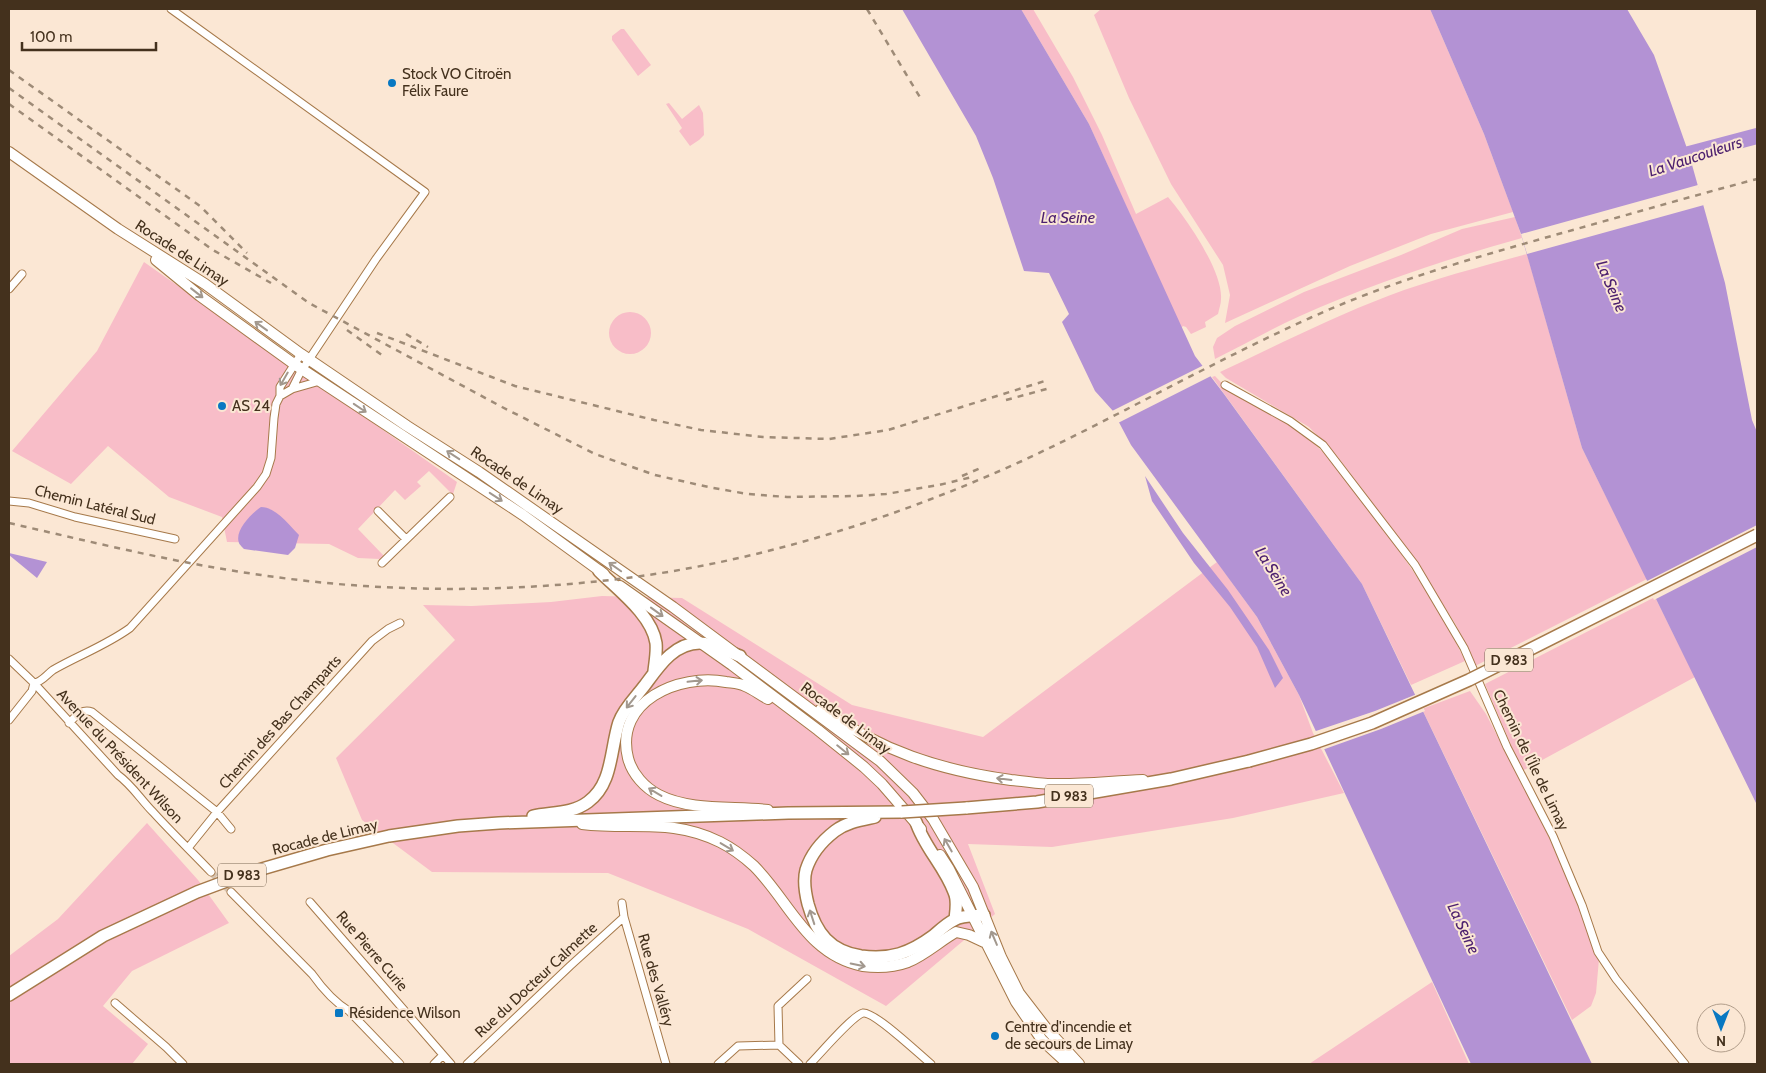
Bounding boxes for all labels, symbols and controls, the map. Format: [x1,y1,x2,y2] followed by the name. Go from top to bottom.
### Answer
[22,20,156,52] scale bar
[30,28,72,46] text: 100 m
[402,65,511,100] place label: Stock VO Citroën Félix Faure
[386,77,398,89] marker: Stock VO Citroën Félix Faure
[1646,132,1744,181] water label: La Vaucouleurs
[1041,208,1095,227] water label: La Seine
[132,216,233,290] street label: Rocade de Limay
[1592,257,1631,315] water label: La Seine
[190,288,204,298] one-way arrow
[254,321,268,331] one-way arrow
[279,372,289,387] one-way arrow
[232,397,270,415] place label: AS 24
[216,400,228,412] marker: AS 24
[353,403,367,413] one-way arrow
[467,442,567,518] street label: Rocade de Limay
[446,450,460,460] one-way arrow
[33,481,157,529] street label: Chemin Latéral Sud
[489,492,503,502] one-way arrow
[1251,543,1296,599] water label: La Seine
[609,562,623,572] one-way arrow
[650,607,664,617] one-way arrow
[1485,648,1533,672] road number: D 983
[215,651,345,793] street label: Chemin des Bas Champarts
[687,676,703,686] one-way arrow
[797,678,895,758] street label: Rocade de Limay
[53,685,187,827] street label: Avenue du Président Wilson
[1489,686,1574,834] street label: Chemin de l'Île de Limay
[626,695,637,708] one-way arrow
[837,745,850,756] one-way arrow
[997,774,1013,784] one-way arrow
[1045,784,1093,808] road number: D 983
[649,787,663,797] one-way arrow
[270,815,380,859] street label: Rocade de Limay
[943,837,953,852] one-way arrow
[720,842,734,852] one-way arrow
[218,864,266,886] road number: D 983
[1443,900,1484,957] water label: La Seine
[332,907,412,995] street label: Rue Pierre Curie
[807,909,816,925] one-way arrow
[471,919,601,1041] street label: Rue du Docteur Calmette
[634,931,678,1029] street label: Rue des Valléry
[988,931,998,946] one-way arrow
[850,961,866,970] one-way arrow
[1696,1003,1746,1053] north arrow
[349,1004,461,1022] place label: Résidence Wilson
[333,1007,345,1019] marker: Résidence Wilson
[1005,1018,1134,1053] place label: Centre d'incendie et de secours de Limay
[989,1030,1001,1042] marker: Centre d'incendie et de secours de Limay
[1716,1032,1726,1050] text: N

